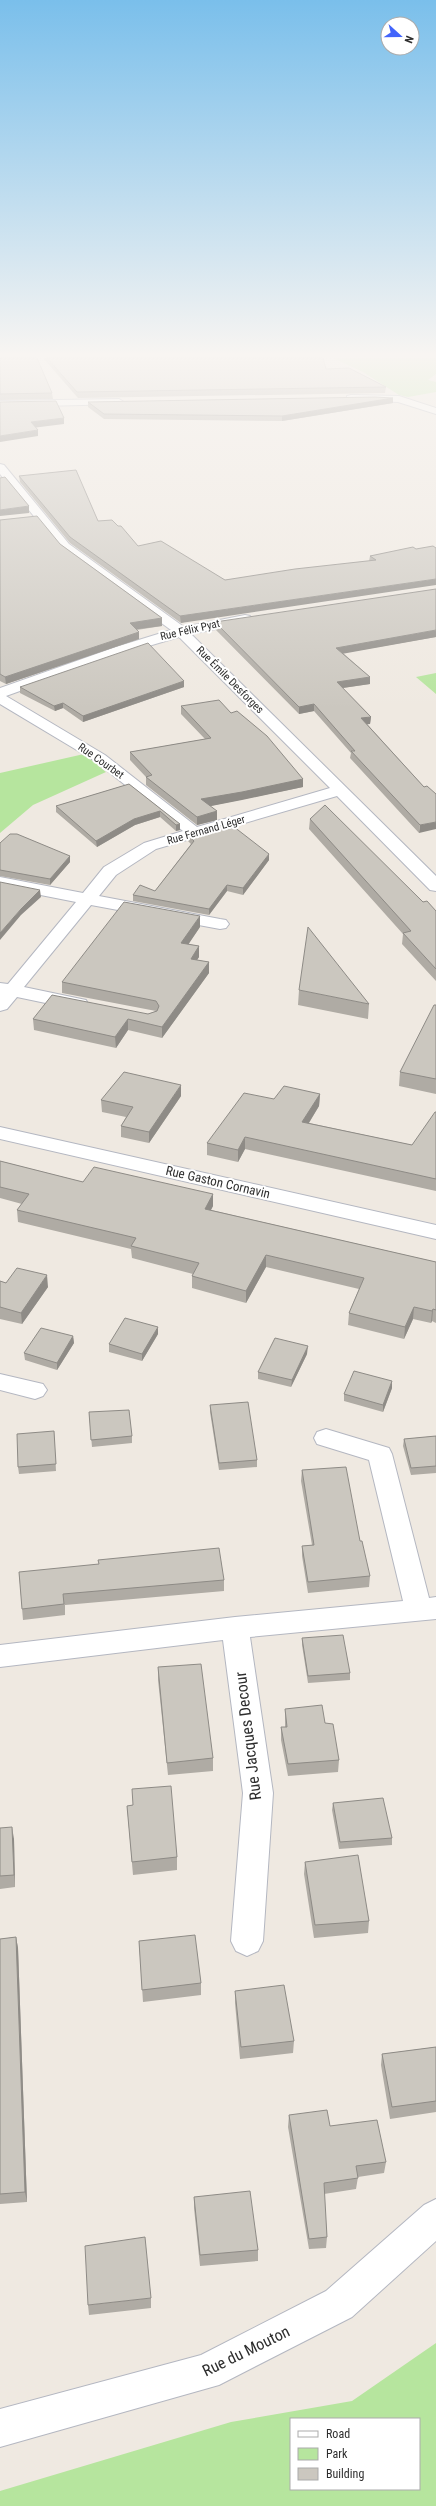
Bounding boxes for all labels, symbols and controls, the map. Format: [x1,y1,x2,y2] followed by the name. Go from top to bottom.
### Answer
[380,16,420,56] north arrow
[402,34,416,45] text: N
[159,617,221,643] street label: Rue Félix Pyat
[194,644,266,716] street label: Rue Émile Desforges
[76,740,126,782] street label: Rue Courbet
[165,812,247,847] street label: Rue Fernand Léger
[164,1163,272,1201] street label: Rue Gaston Cornavin
[231,1671,265,1801] street label: Rue Jacques Decour
[199,2322,293,2380] street label: Rue du Mouton
[290,2418,420,2490] legend
[326,2427,350,2441] text: Road
[326,2447,348,2461] text: Park
[326,2467,364,2481] text: Building

